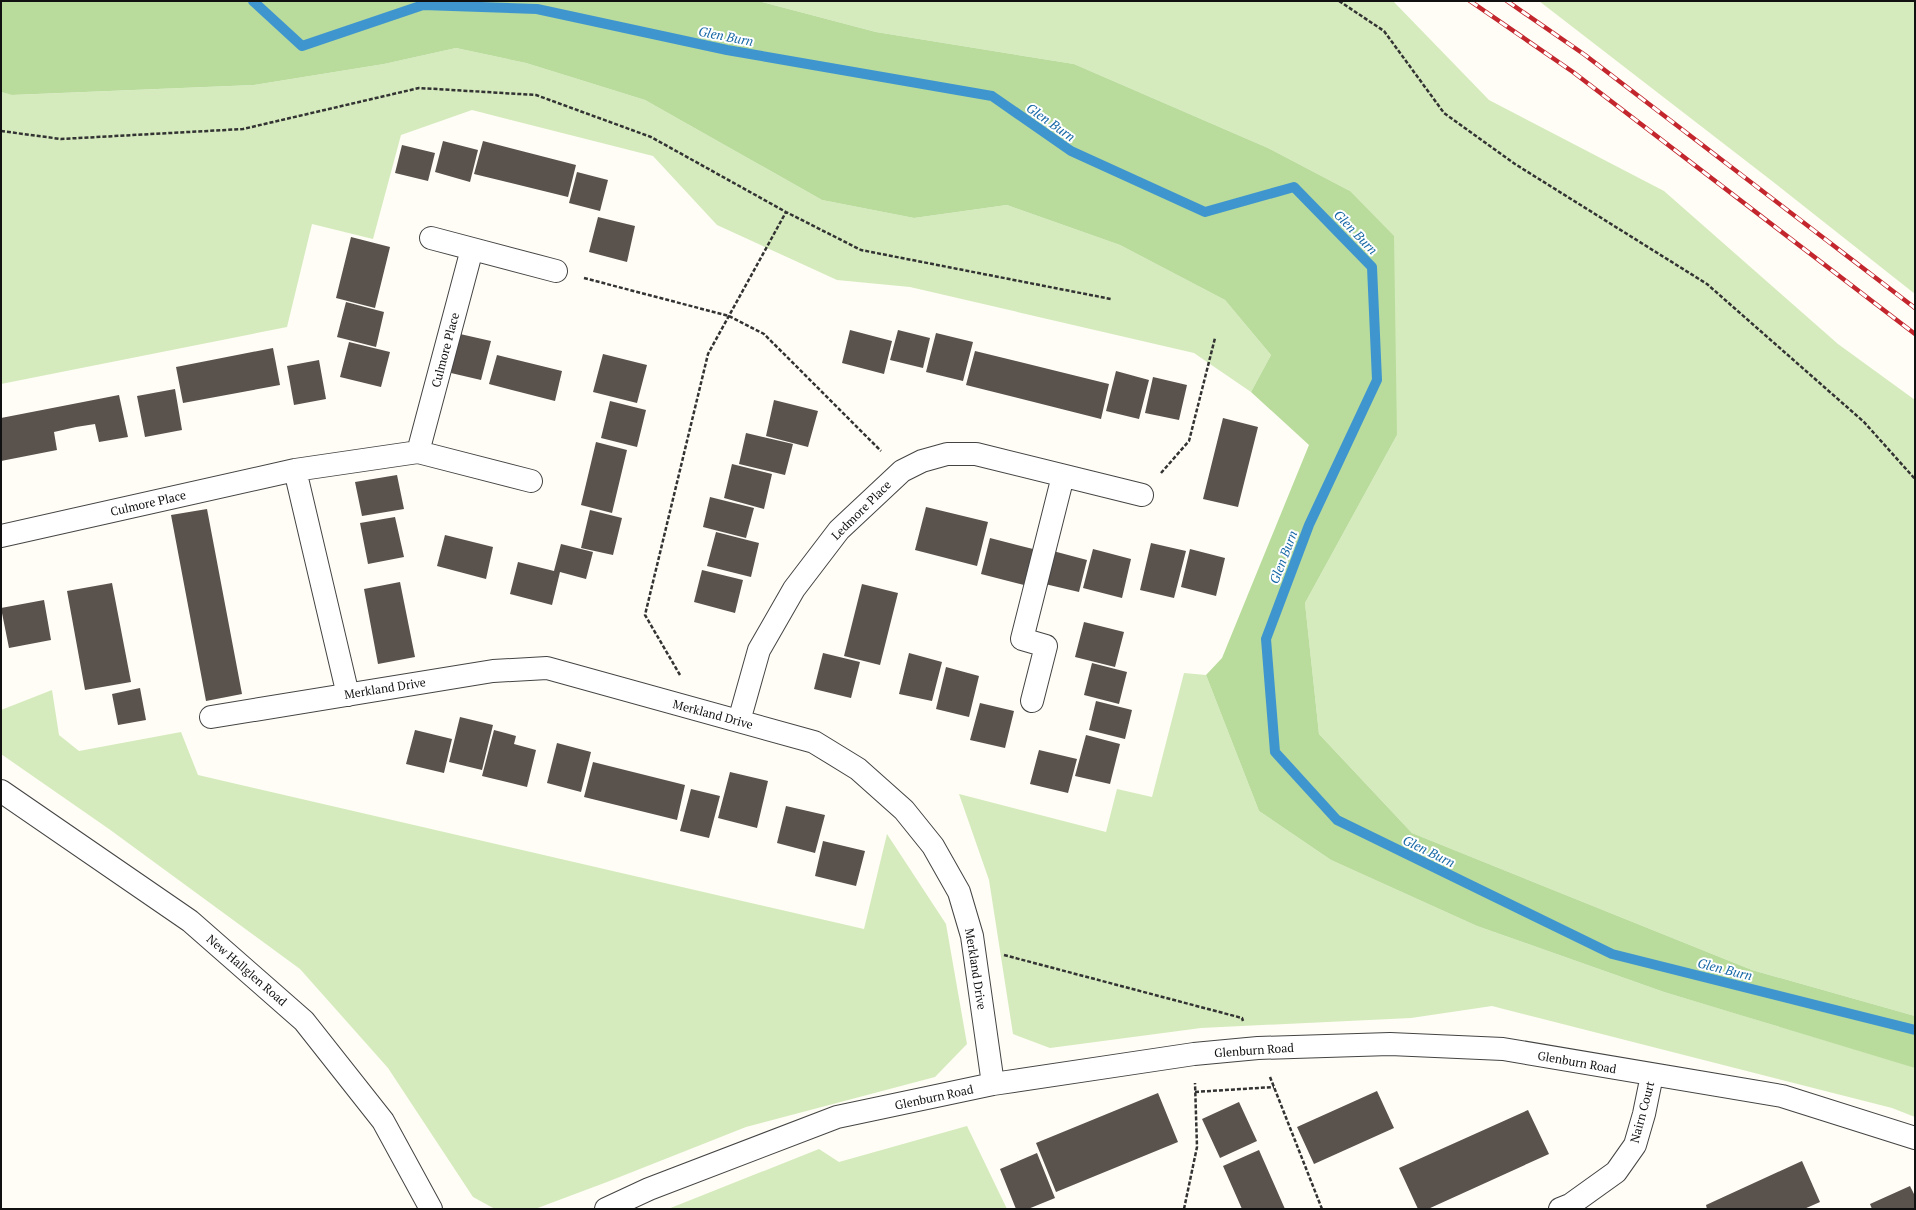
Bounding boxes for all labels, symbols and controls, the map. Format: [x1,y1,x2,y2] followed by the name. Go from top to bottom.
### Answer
[697,22,755,50] water label: Glen Burn
[1023,99,1079,145] water label: Glen Burn
[1330,206,1382,258] water label: Glen Burn
[428,311,462,389] street label: Culmore Place
[828,477,894,543] street label: Ledmore Place
[109,487,187,519] street label: Culmore Place
[1265,528,1301,586] water label: Glen Burn
[343,674,427,702] street label: Merkland Drive
[671,696,755,732] street label: Merkland Drive
[1400,831,1458,871] water label: Glen Burn
[962,927,990,1011] street label: Merkland Drive
[204,931,290,1009] street label: New Hallglen Road
[1696,954,1754,984] water label: Glen Burn
[1214,1040,1295,1060] street label: Glenburn Road
[1536,1048,1618,1076] street label: Glenburn Road
[1627,1079,1658,1144] street label: Nairn Court
[893,1081,975,1113] street label: Glenburn Road

